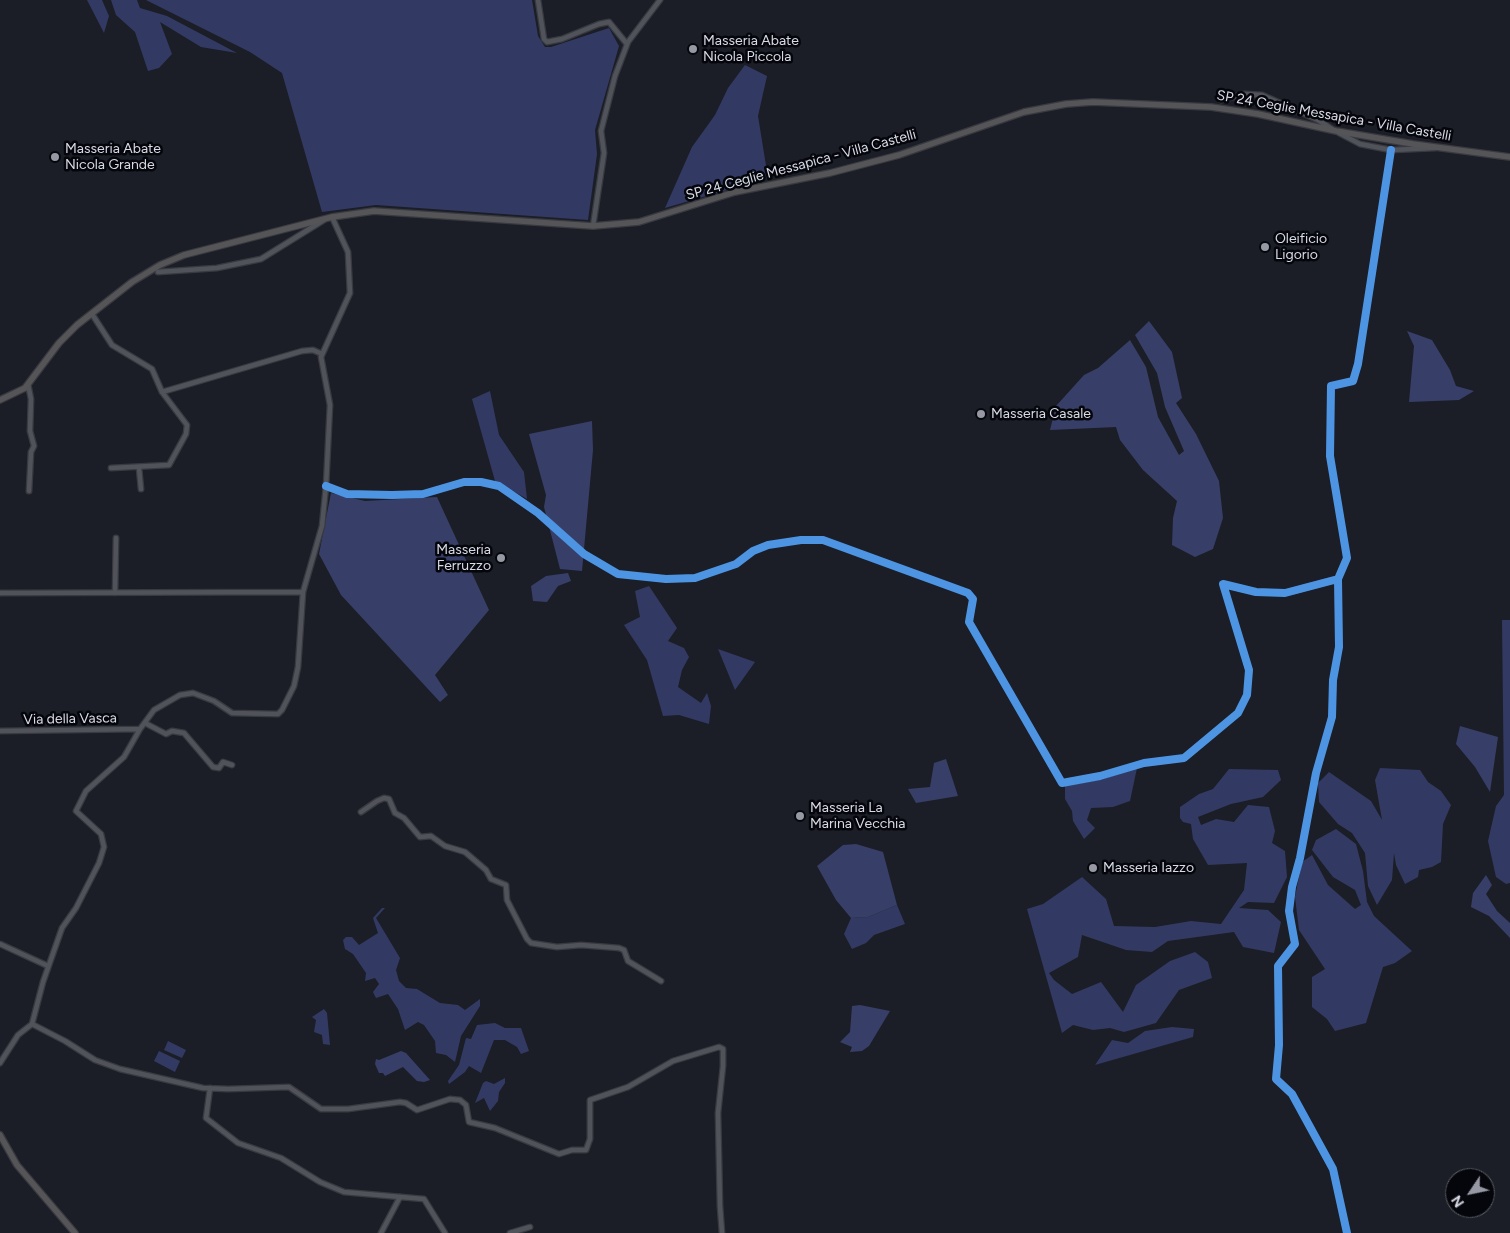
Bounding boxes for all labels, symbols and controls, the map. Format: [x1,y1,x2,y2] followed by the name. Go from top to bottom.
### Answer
[703,33,799,65] place label: Masseria Abate Nicola Piccola
[687,43,699,55] marker: Masseria Abate Nicola Piccola
[1215,87,1453,145] street label: SP 24 Ceglie Messapica - Villa Castelli
[684,126,918,204] street label: SP 24 Ceglie Messapica - Villa Castelli
[65,141,161,174] place label: Masseria Abate Nicola Grande
[49,151,61,163] marker: Masseria Abate Nicola Grande
[1275,231,1327,264] place label: Oleificio Ligorio
[1259,241,1271,253] marker: Oleificio Ligorio
[991,406,1091,422] place label: Masseria Casale
[975,408,987,420] marker: Masseria Casale
[436,542,491,574] place label: Masseria Ferruzzo
[495,552,507,564] marker: Masseria Ferruzzo
[23,710,117,728] street label: Via della Vasca
[810,800,906,832] place label: Masseria La Marina Vecchia
[794,810,806,822] marker: Masseria La Marina Vecchia
[1103,860,1194,876] place label: Masseria Iazzo
[1087,862,1099,874] marker: Masseria Iazzo
[1445,1168,1495,1218] north arrow
[1448,1192,1468,1210] text: N

